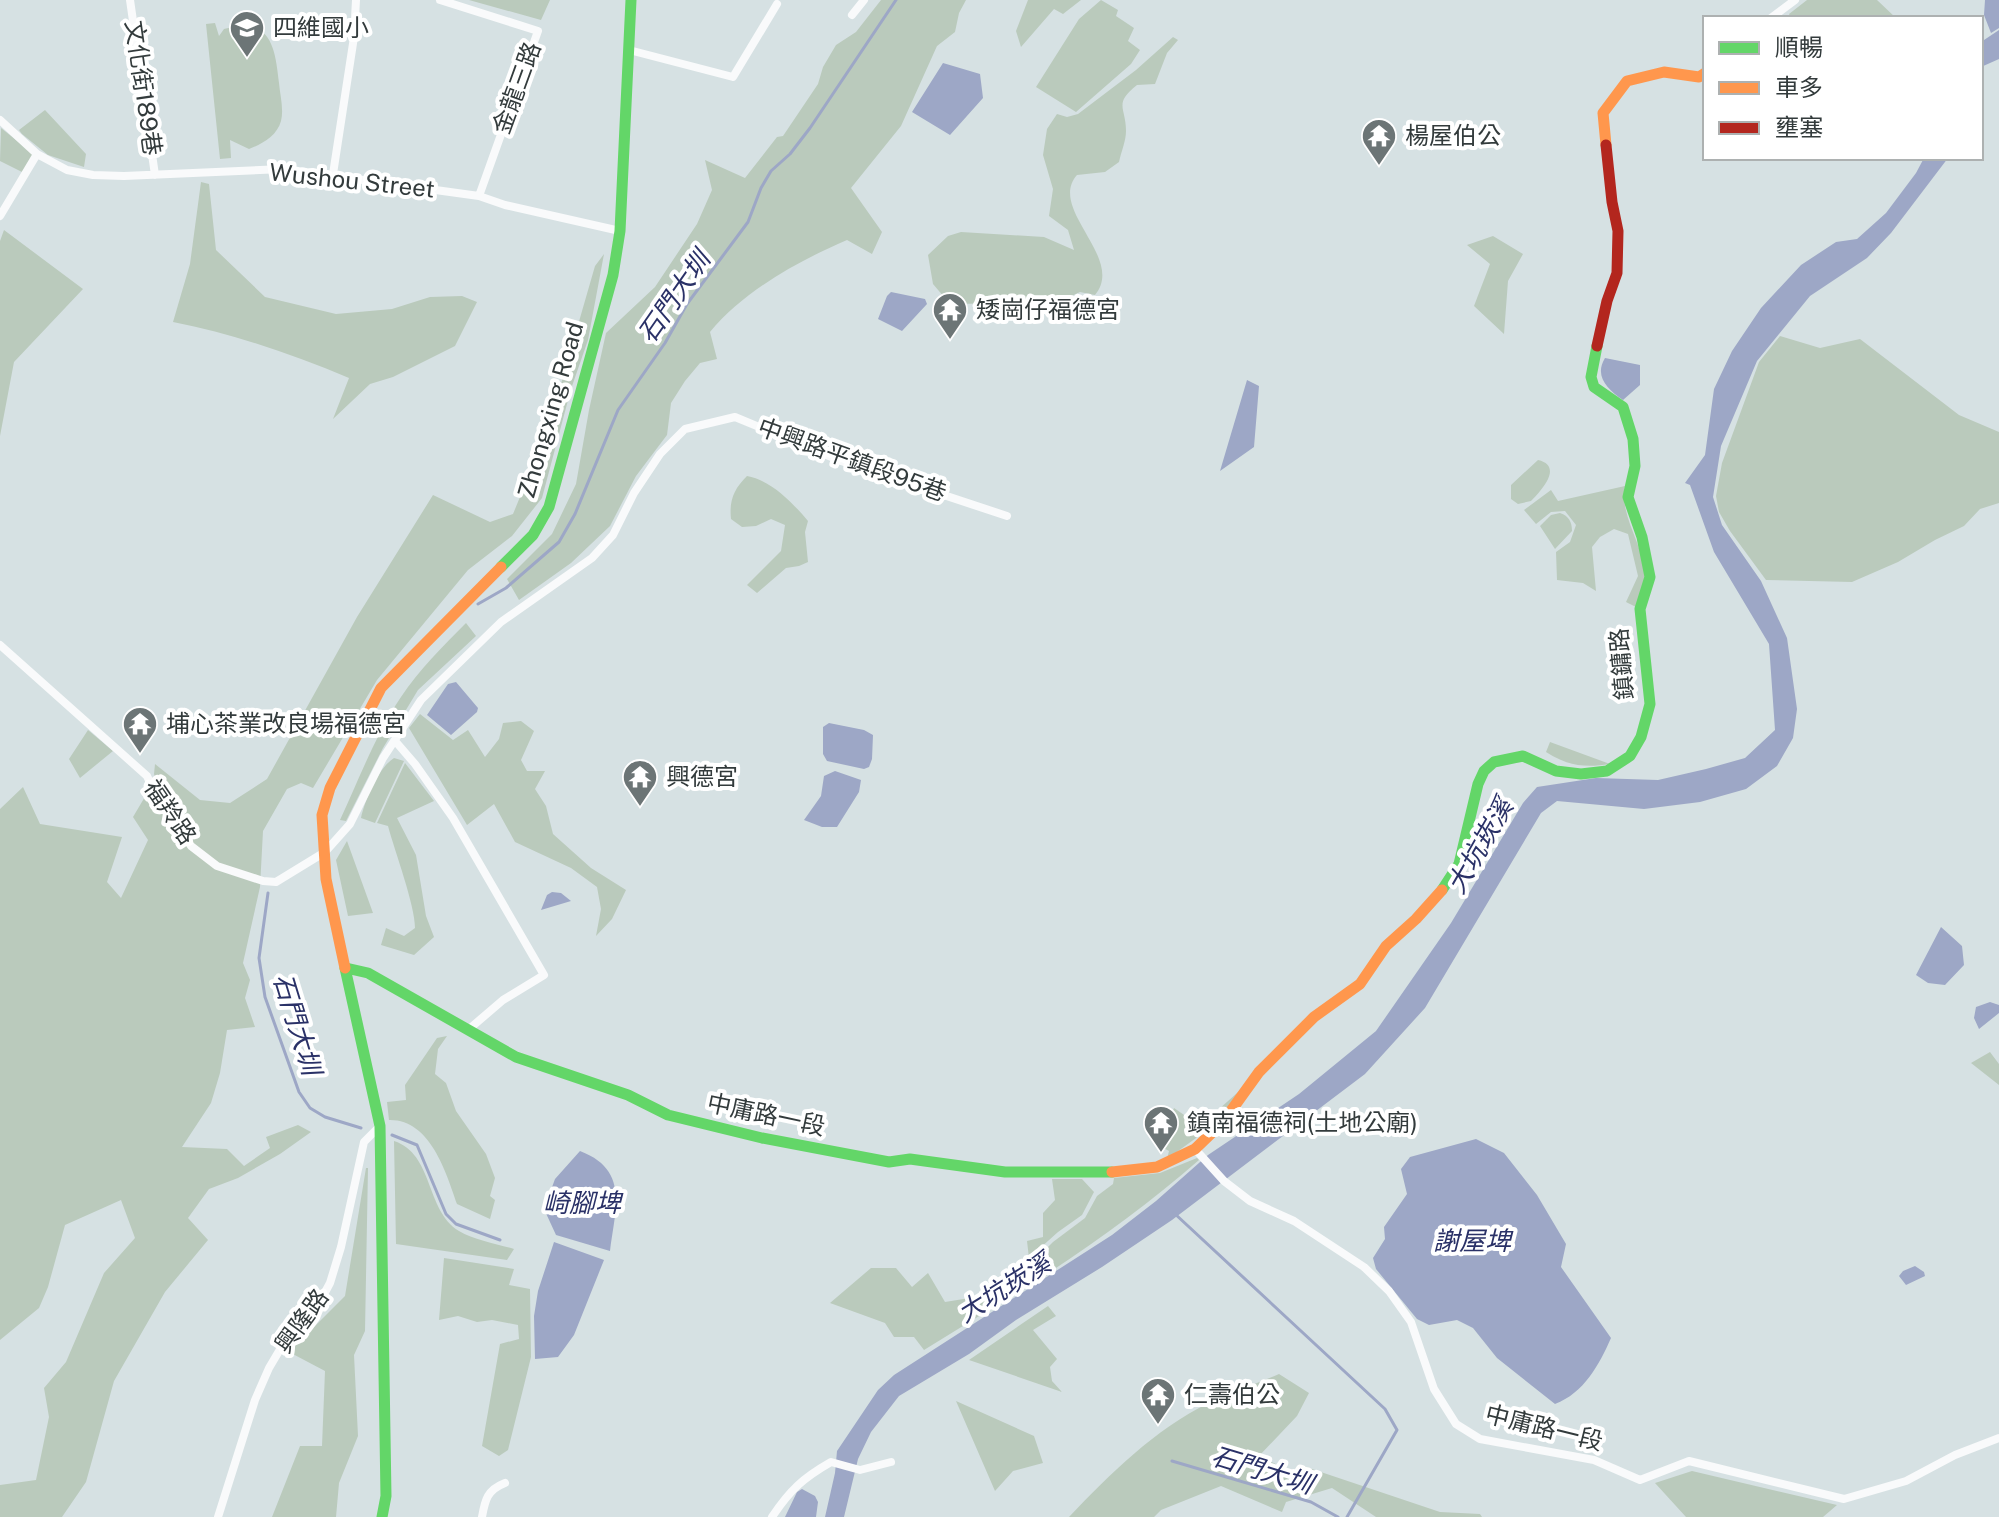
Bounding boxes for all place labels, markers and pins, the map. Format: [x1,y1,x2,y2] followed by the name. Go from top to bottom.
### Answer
[228,9,266,59] school or university icon: 四維國小
[273,13,369,41] place label: 四維國小
[1360,117,1398,167] temple icon: 楊屋伯公
[1405,121,1501,149] place label: 楊屋伯公
[931,291,969,341] temple icon: 矮崗仔福德宮
[976,295,1120,323] place label: 矮崗仔福德宮
[121,705,159,755] temple icon: 埔心茶業改良場福德宮
[166,709,406,737] place label: 埔心茶業改良場福德宮
[621,758,659,808] temple icon: 興德宮
[666,762,738,790] place label: 興德宮
[1142,1104,1180,1154] temple icon: 鎮南福德祠(土地公廟)
[1187,1108,1418,1136] place label: 鎮南福德祠(土地公廟)
[1139,1376,1177,1426] temple icon: 仁壽伯公
[1184,1380,1280,1408] place label: 仁壽伯公

